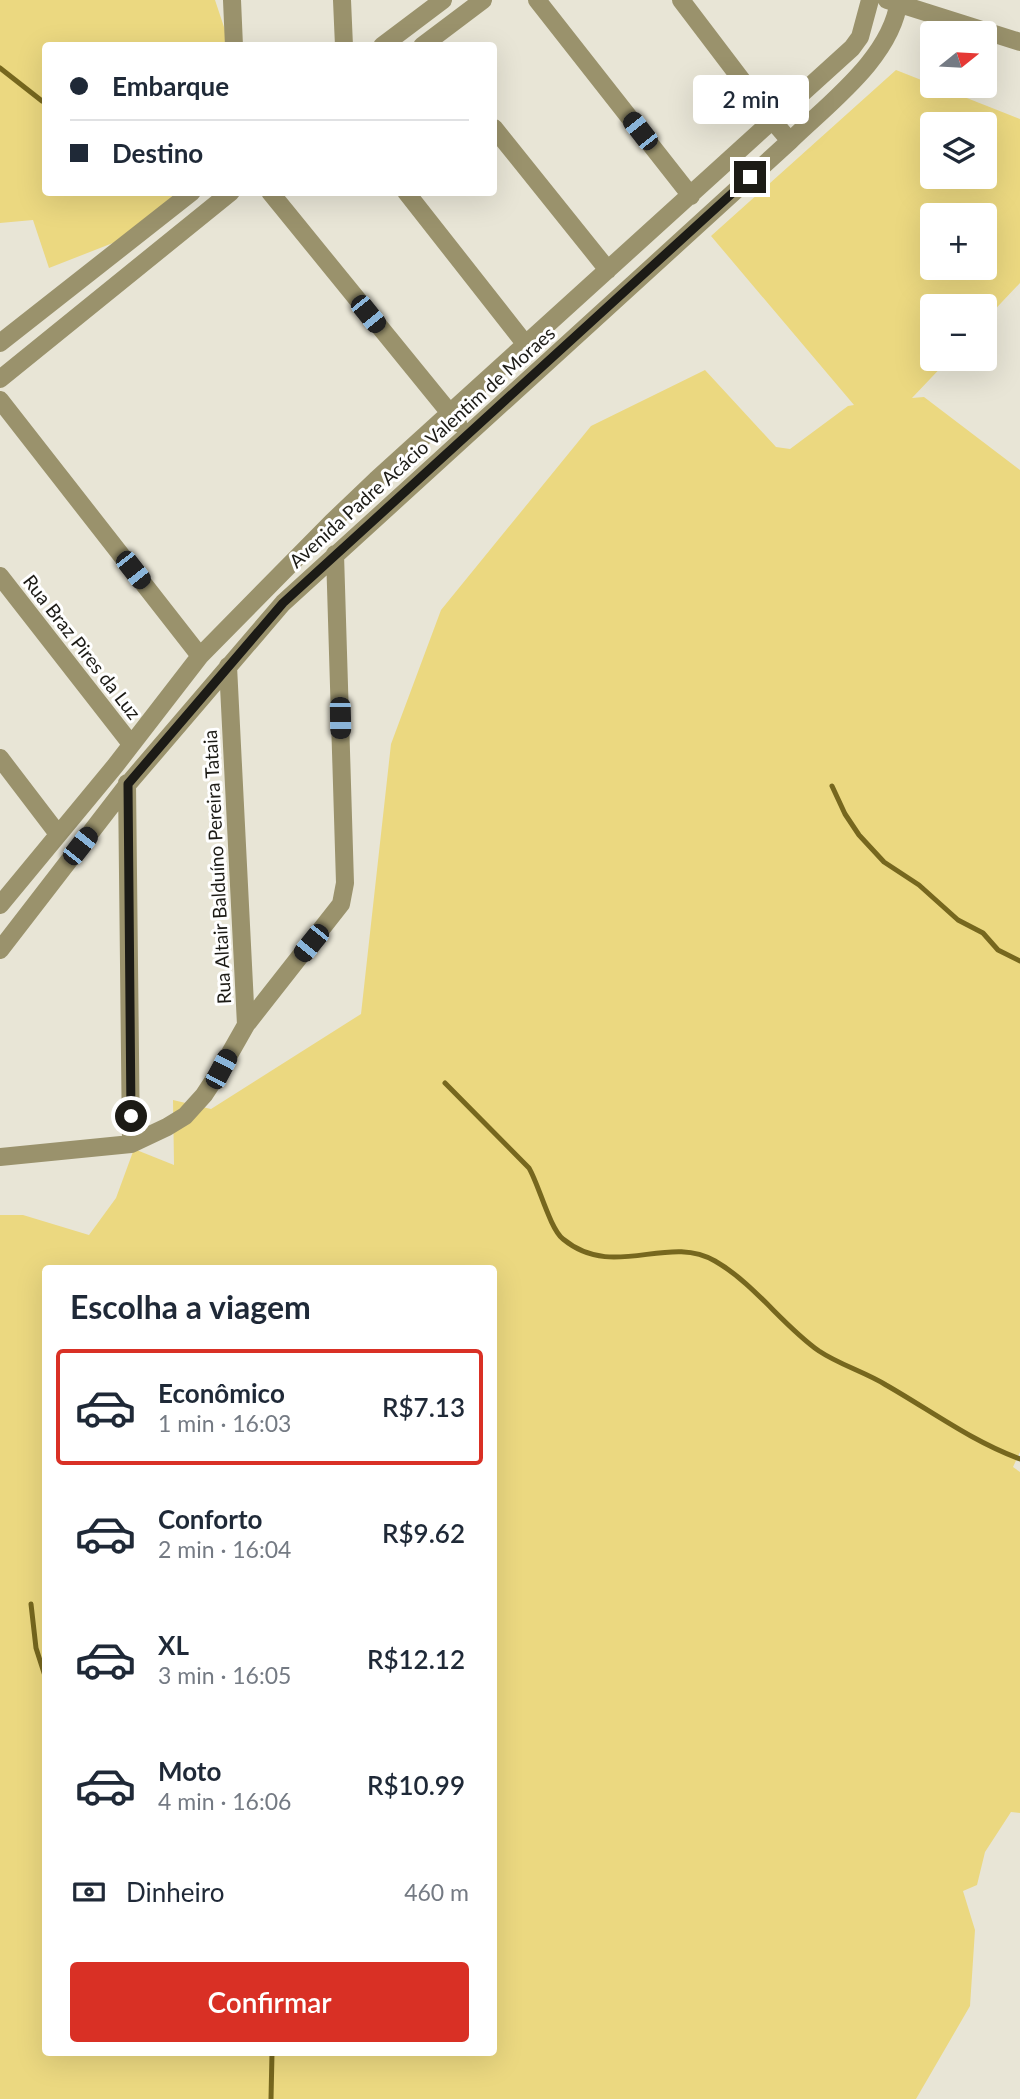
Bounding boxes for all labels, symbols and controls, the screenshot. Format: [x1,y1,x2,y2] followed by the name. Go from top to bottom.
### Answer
[920,21,998,98] north arrow
[920,21,997,371] map controls
[112,70,229,102] text: Embarque
[692,76,808,124] callout: 2 min
[723,85,779,113] text: 2 min
[619,108,662,154] car
[920,112,997,189] button: layers
[112,137,203,169] text: Destino
[734,161,766,193] route end
[920,203,997,280] button: +
[347,291,390,337] car
[920,294,997,371] button: −
[284,321,559,572] street label: Avenida Padre Acácio Valentim de Moraes
[112,547,155,593] car
[19,570,146,724] street label: Rua Braz Pires da Luz
[330,697,351,739] car
[198,729,235,1005] street label: Rua Altair Balduíno Pereira Tataia
[59,823,102,869] car
[290,920,333,966] car
[202,1046,241,1092] car
[115,1100,147,1132] route start
[70,1287,311,1326] text: Escolha a viagem
[74,1376,137,1439] icon: car
[158,1377,285,1409] text: Econômico
[382,1391,465,1423] text: R$7.13
[158,1409,291,1437] text: 1 min · 16:03
[74,1502,137,1565] icon: car
[158,1503,262,1535] text: Conforto
[382,1517,465,1549] text: R$9.62
[158,1535,291,1563] text: 2 min · 16:04
[74,1628,137,1691] icon: car
[158,1629,189,1661] text: XL
[367,1643,465,1675] text: R$12.12
[158,1661,291,1689] text: 3 min · 16:05
[74,1754,137,1817] icon: car
[158,1755,221,1787] text: Moto
[367,1769,465,1801] text: R$10.99
[158,1787,291,1815] text: 4 min · 16:06
[70,1873,108,1911] icon: cash
[126,1876,224,1908] text: Dinheiro
[404,1878,469,1906] text: 460 m
[70,1962,469,2042] button: Confirmar

